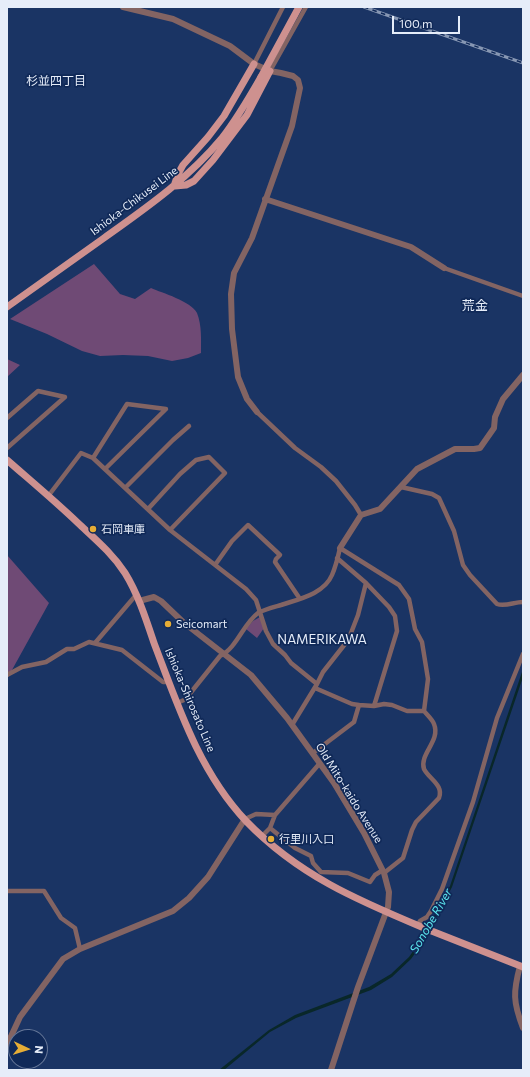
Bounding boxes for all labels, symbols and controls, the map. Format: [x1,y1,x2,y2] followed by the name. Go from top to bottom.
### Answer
[394,8,462,34] scale bar
[399,16,433,30] text: 100 m
[26,74,86,88] district label: 杉並四丁目
[88,164,180,238] street label: Ishioka-Chikusei Line
[462,298,488,314] district label: 荒金
[101,522,145,536] place label: 石岡車庫
[88,524,98,534] marker: 石岡車庫
[176,617,227,631] place label: Seicomart
[163,619,173,629] marker: Seicomart
[272,632,372,648] district label: NAMERIKAWA
[162,646,218,754] street label: Ishioka-Shirosato Line
[313,741,385,845] street label: Old Mito-kaido Avenue
[279,832,334,846] place label: 行里川入口
[266,834,276,844] marker: 行里川入口
[407,886,455,956] water label: Sonobe River
[8,1029,48,1069] north arrow
[33,1045,46,1054] text: N

